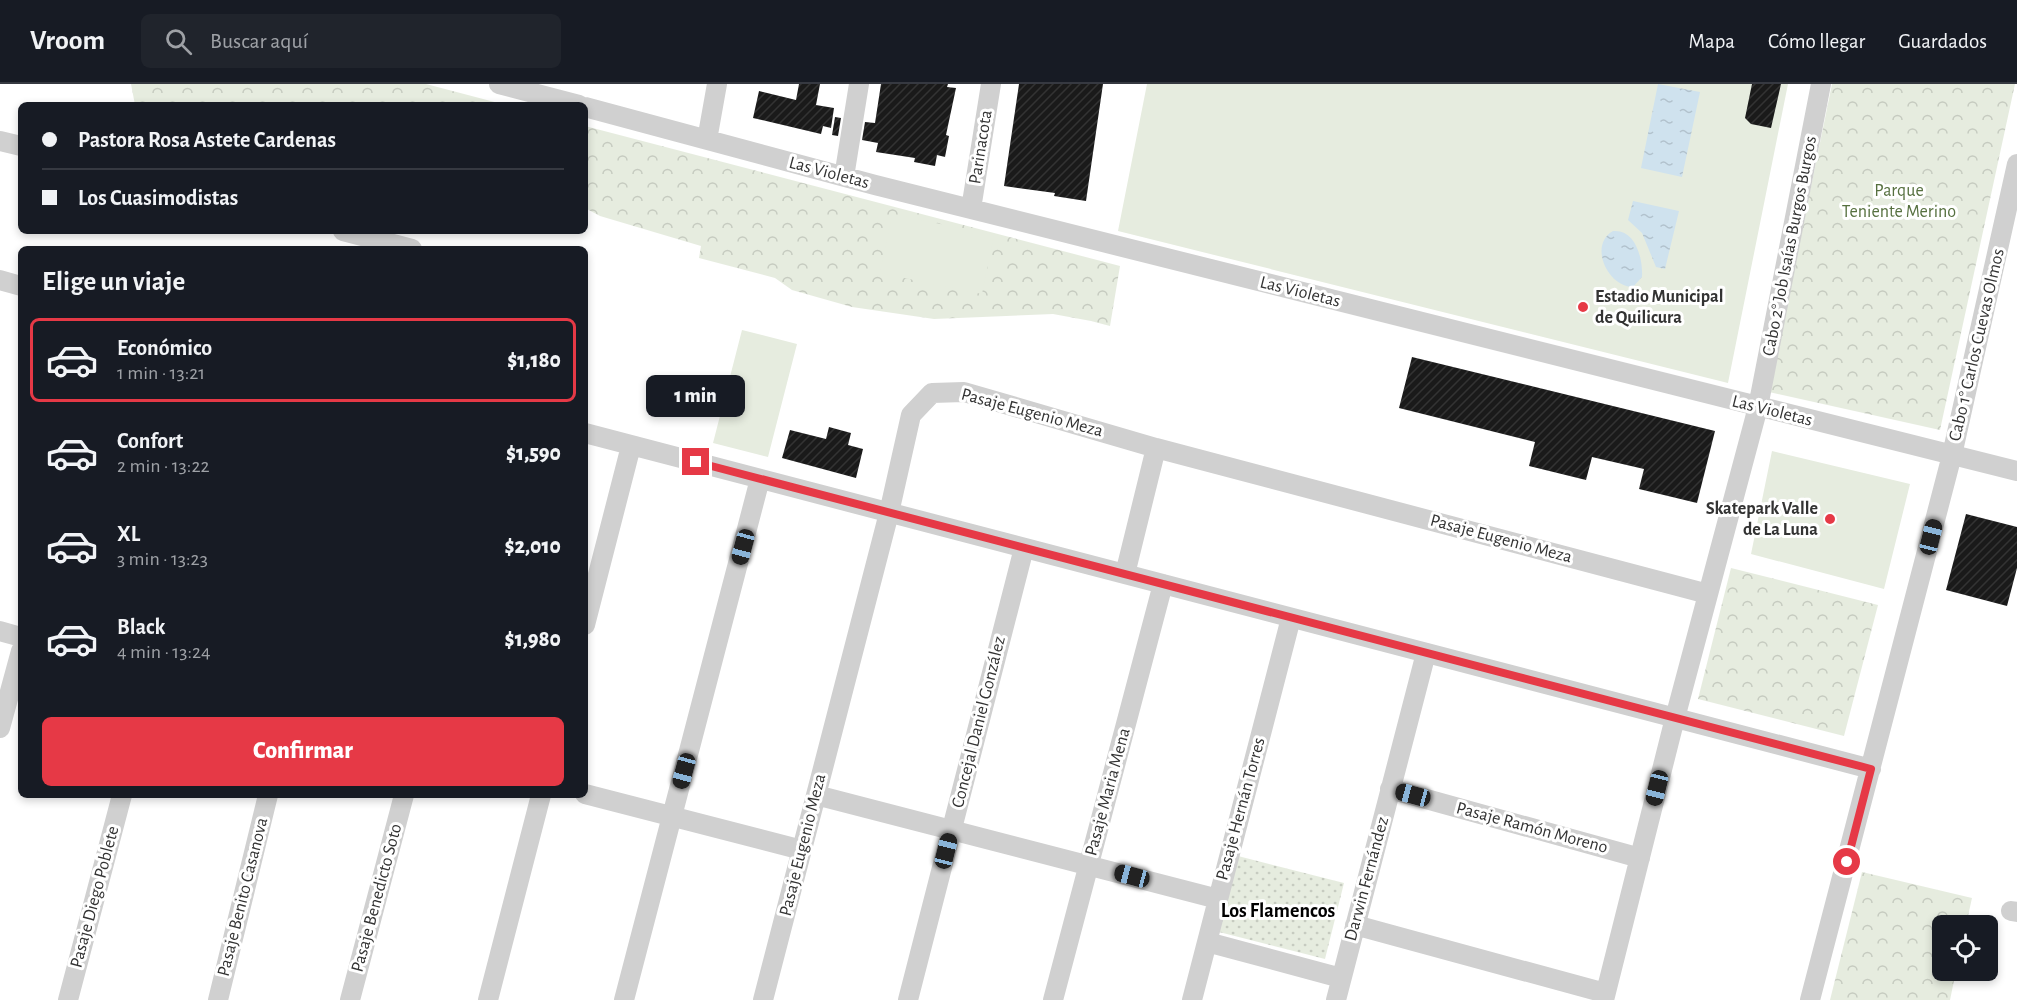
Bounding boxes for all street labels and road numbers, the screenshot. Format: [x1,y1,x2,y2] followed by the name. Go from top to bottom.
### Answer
[966,109,996,185] street label: Parinacota
[1760,135,1820,357] street label: Cabo 2° Job Isaías Burgos Burgos
[787,154,871,192] street label: Las Violetas
[1946,247,2008,443] street label: Cabo 1° Carlos Cuevas Olmos
[1258,273,1342,311] street label: Las Violetas
[959,385,1105,441] street label: Pasaje Eugenio Meza
[1730,392,1814,430] street label: Las Violetas
[1428,511,1574,567] street label: Pasaje Eugenio Meza
[949,634,1009,810] street label: Concejal Daniel González
[1082,726,1134,858] street label: Pasaje Maria Mena
[1213,736,1269,882] street label: Pasaje Hernán Torres
[777,772,829,918] street label: Pasaje Eugenio Meza
[1454,799,1610,857] street label: Pasaje Ramón Moreno
[1342,815,1392,943] street label: Darwin Fernández
[215,816,271,978] street label: Pasaje Benito Casanova
[349,822,406,974] street label: Pasaje Benedicto Soto
[67,824,123,970] street label: Pasaje Diego Poblete

